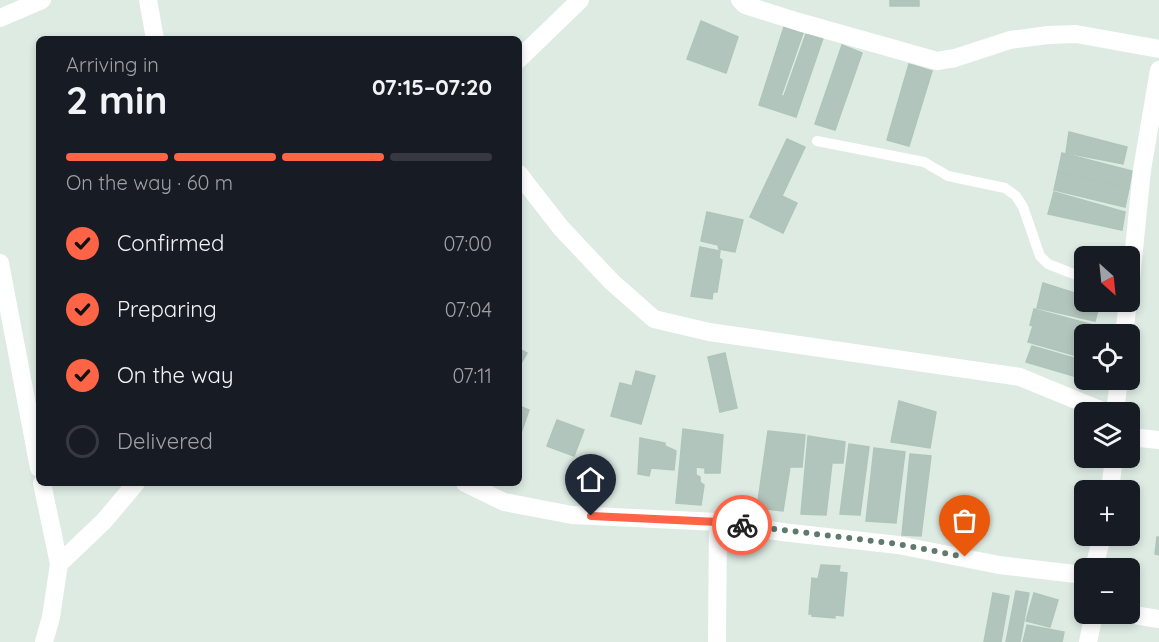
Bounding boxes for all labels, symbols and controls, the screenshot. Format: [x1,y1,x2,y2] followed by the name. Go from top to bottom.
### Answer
[66,52,159,77] text: Arriving in
[372,73,492,101] text: 07:15–07:20
[66,75,168,124] text: 2 min
[66,170,233,195] text: On the way · 60 m
[66,227,99,260] icon: check
[117,229,224,257] text: Confirmed
[443,231,492,256] text: 07:00
[1074,246,1140,312] north arrow
[1074,246,1140,624] map controls
[66,293,99,326] icon: check
[117,295,217,323] text: Preparing
[445,297,492,322] text: 07:04
[1074,324,1140,390] button: locate
[66,359,99,392] icon: check
[117,361,233,389] text: On the way
[452,363,492,388] text: 07:11
[1074,402,1140,468] button: layers
[117,427,213,455] text: Delivered
[565,454,616,516] pin
[574,463,607,496] icon: home
[1074,480,1140,546] button: +
[712,495,772,555] courier
[939,495,990,557] pin
[948,504,981,537] icon: bag
[726,509,759,542] icon: bike
[1074,558,1140,624] button: −

